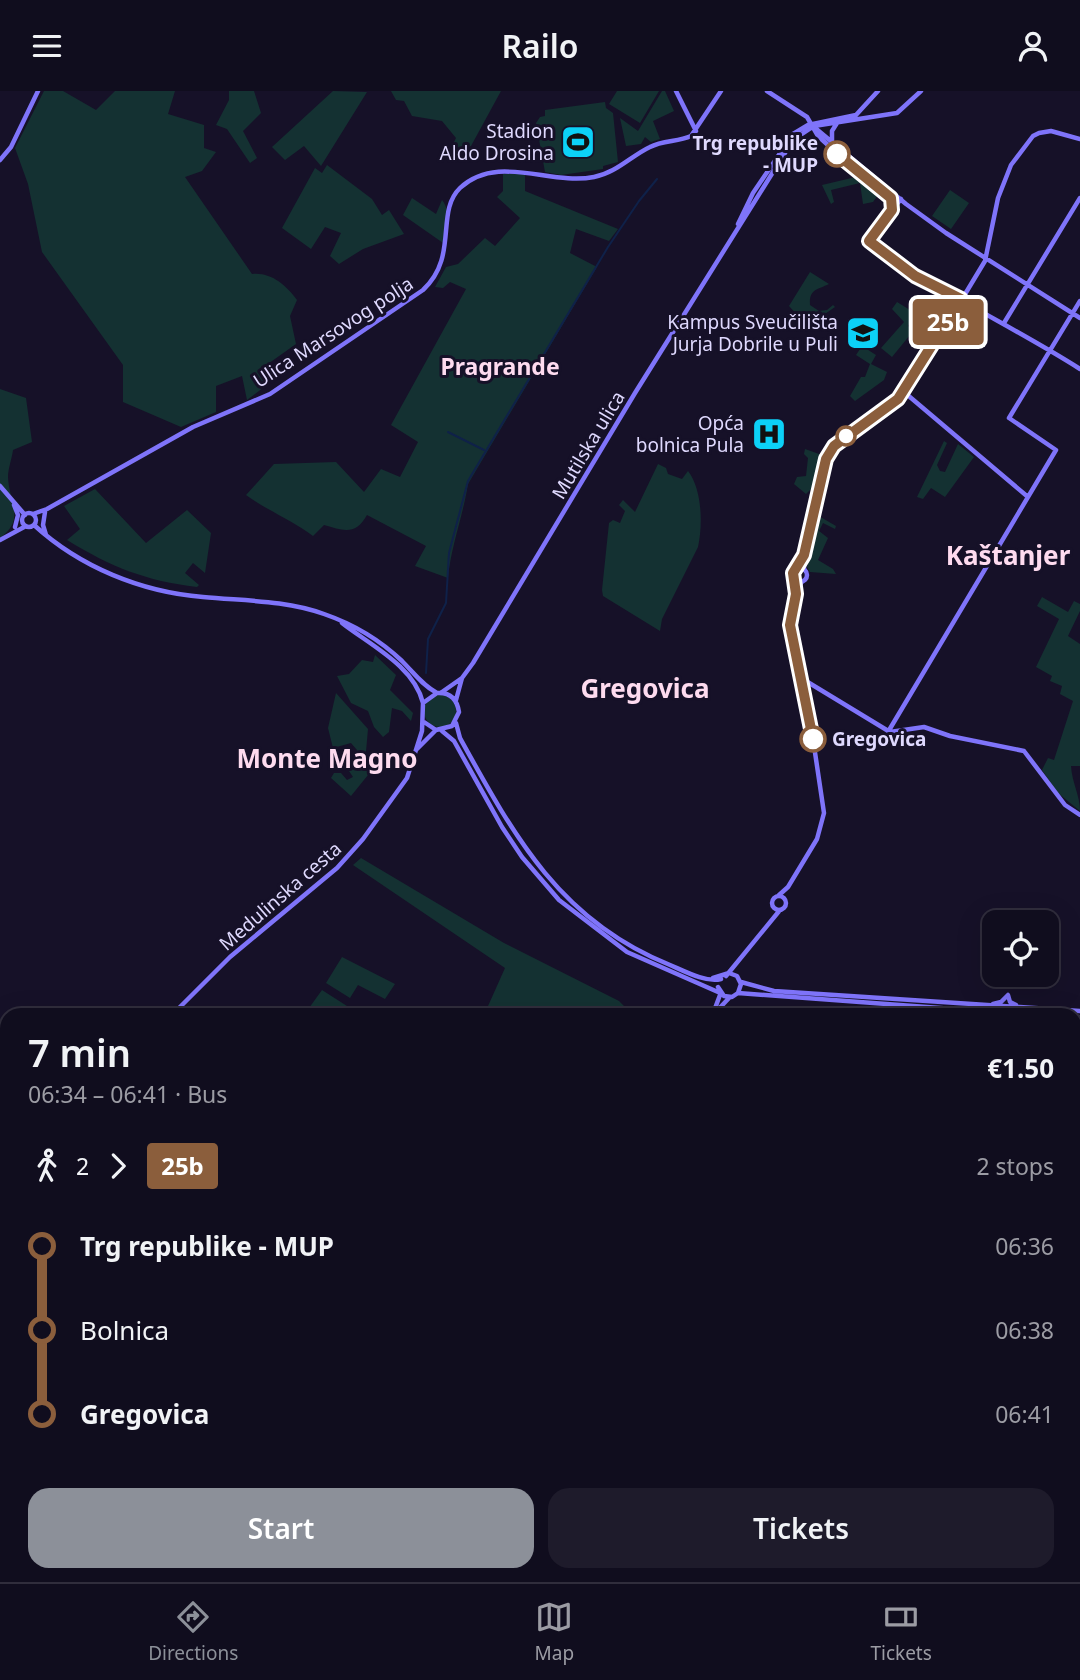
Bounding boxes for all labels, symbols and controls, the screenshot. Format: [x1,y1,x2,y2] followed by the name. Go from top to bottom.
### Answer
[501,24,579,67] text: Railo
[28,27,66,65] icon: menu
[1014,27,1052,65] icon: person
[440,118,554,166] place label: Stadion Aldo Drosina
[559,123,597,161] sports icon: Stadion Aldo Drosina
[692,130,818,178] place label: Trg republike - MUP
[824,141,850,167] marker: Trg republike - MUP
[248,271,418,393] street label: Ulica Marsovog polja
[908,299,988,345] line badge: 25b
[927,305,969,338] text: 25b
[667,309,838,357] place label: Kampus Sveučilišta Jurja Dobrile u Puli
[844,314,882,352] school or university icon: Kampus Sveučilišta Jurja Dobrile u Puli
[440,350,560,382] district label: Pragrande
[545,386,631,504] street label: Mutilska ulica
[636,410,744,458] place label: Opća bolnica Pula
[750,415,788,453] hospital icon: Opća bolnica Pula
[836,426,856,446] unlabelled marker
[946,537,1071,573] district label: Kaštanjer
[580,670,710,706] district label: Gregovica
[800,726,826,752] marker: Gregovica
[832,726,926,752] place label: Gregovica
[237,740,417,776] district label: Monte Magno
[213,836,347,956] street label: Medulinska cesta
[982,910,1059,987] map controls
[982,910,1059,987] button: locate
[28,1026,131,1078] text: 7 min
[987,1050,1054,1086] text: €1.50
[28,1078,227,1110] text: 06:34 – 06:41 · Bus
[28,1147,66,1185] icon: walk
[99,1147,137,1185] icon: forward
[161,1149,204,1182] text: 25b
[76,1150,89,1182] text: 2
[976,1150,1054,1182] text: 2 stops
[80,1228,334,1264] text: Trg republike - MUP
[995,1230,1054,1262] text: 06:36
[80,1312,169,1348] text: Bolnica
[995,1314,1054,1346] text: 06:38
[80,1396,209,1432] text: Gregovica
[995,1398,1054,1430] text: 06:41
[28,1488,534,1568] button: Start
[548,1488,1054,1568] button: Tickets
[148,1598,238,1666] tab: Directions
[535,1598,574,1666] tab: Map
[870,1598,932,1666] tab: Tickets

